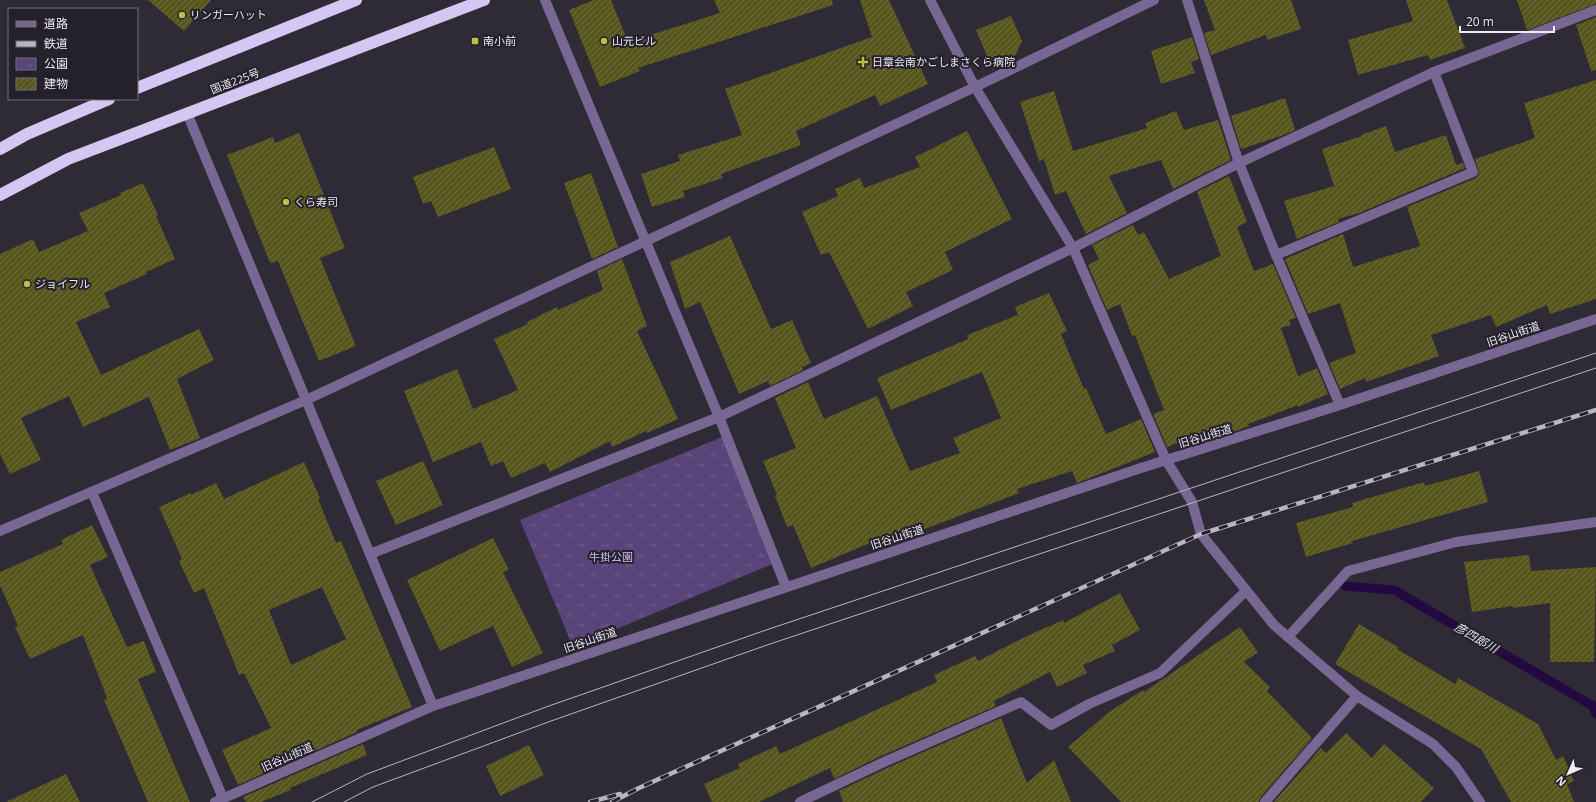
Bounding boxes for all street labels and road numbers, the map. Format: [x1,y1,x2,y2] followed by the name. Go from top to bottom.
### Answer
[208,64,262,97] street label: 国道225号
[1484,317,1541,350] street label: 旧谷山街道
[1176,420,1233,451] street label: 旧谷山街道
[868,521,925,552] street label: 旧谷山街道
[561,623,618,656] street label: 旧谷山街道
[259,739,315,775] street label: 旧谷山街道

